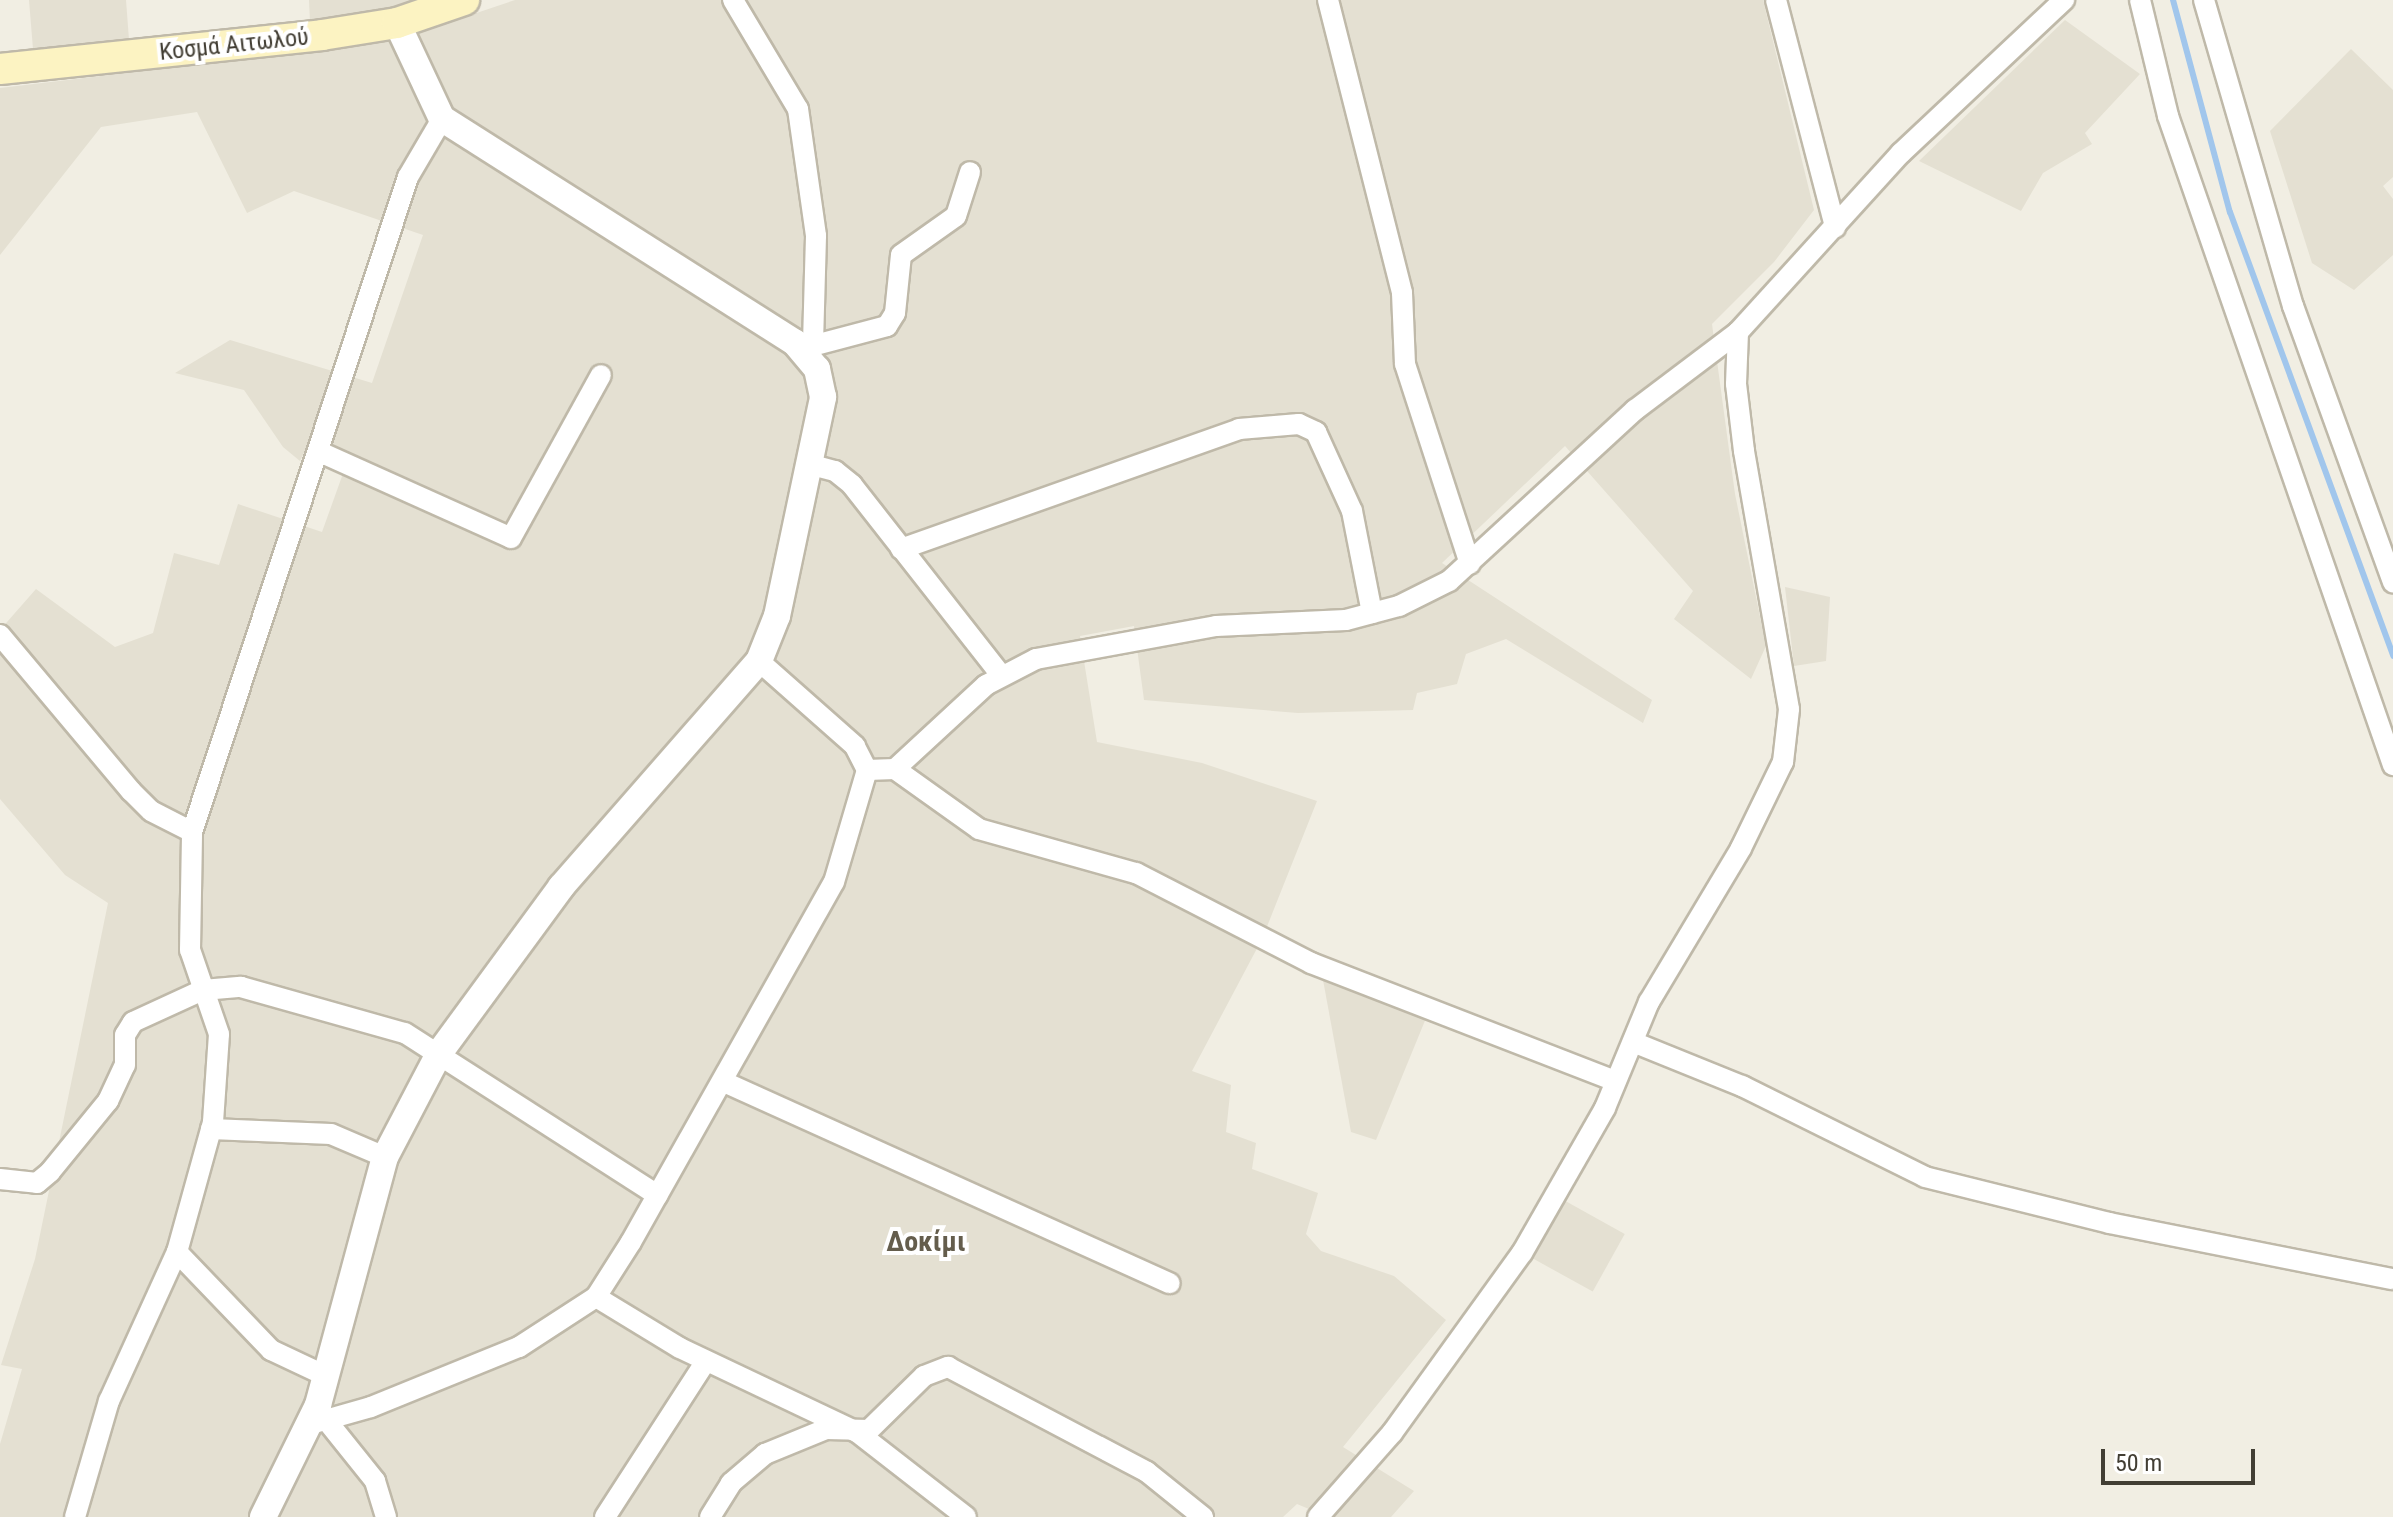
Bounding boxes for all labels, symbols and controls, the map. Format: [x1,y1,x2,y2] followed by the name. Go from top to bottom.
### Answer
[158,23,310,67] street label: Κοσμά Αιτωλού
[886,1225,966,1259] district label: Δοκίμι
[2105,1433,2259,1483] scale bar
[2115,1449,2162,1477] text: 50 m

